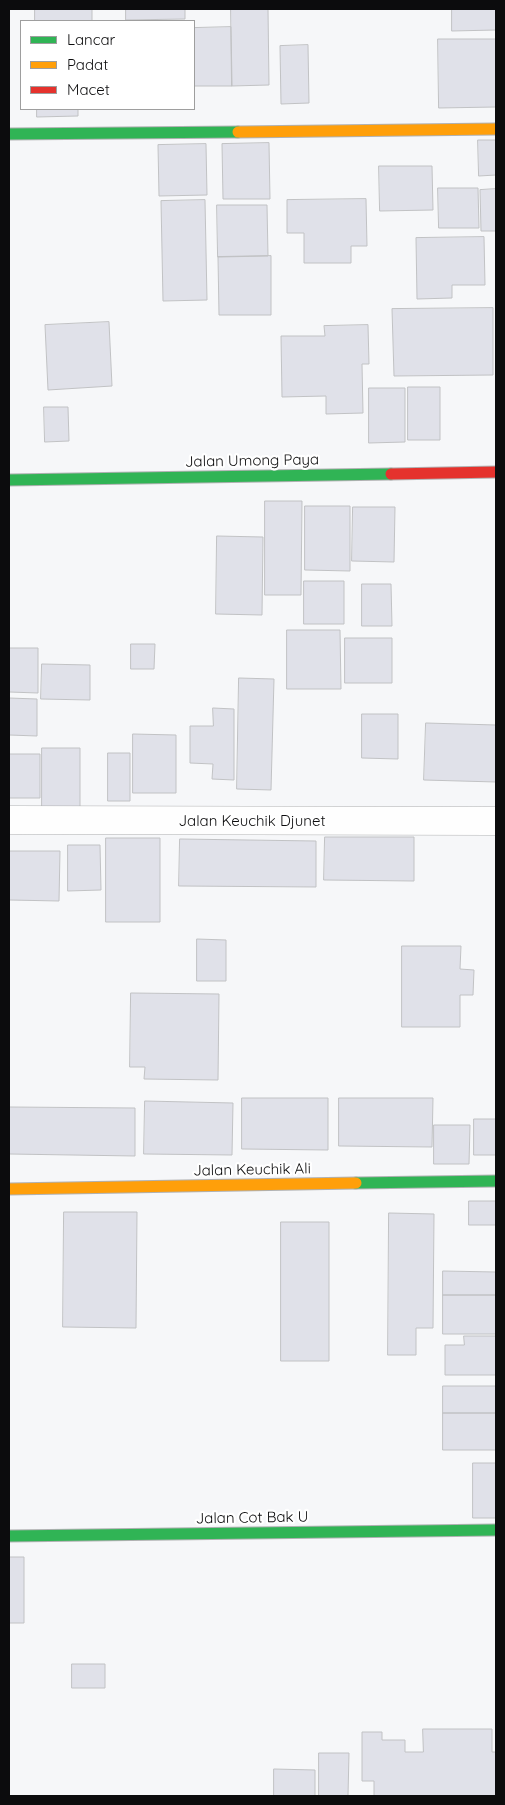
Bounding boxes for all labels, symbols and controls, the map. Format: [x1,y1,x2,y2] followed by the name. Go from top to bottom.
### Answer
[20,20,195,110] legend
[67,30,115,49] text: Lancar
[67,55,108,74] text: Padat
[67,80,110,99] text: Macet
[185,451,319,471] street label: Jalan Umong Paya
[178,812,326,830] street label: Jalan Keuchik Djunet
[193,1160,311,1180] street label: Jalan Keuchik Ali
[196,1508,308,1528] street label: Jalan Cot Bak U

